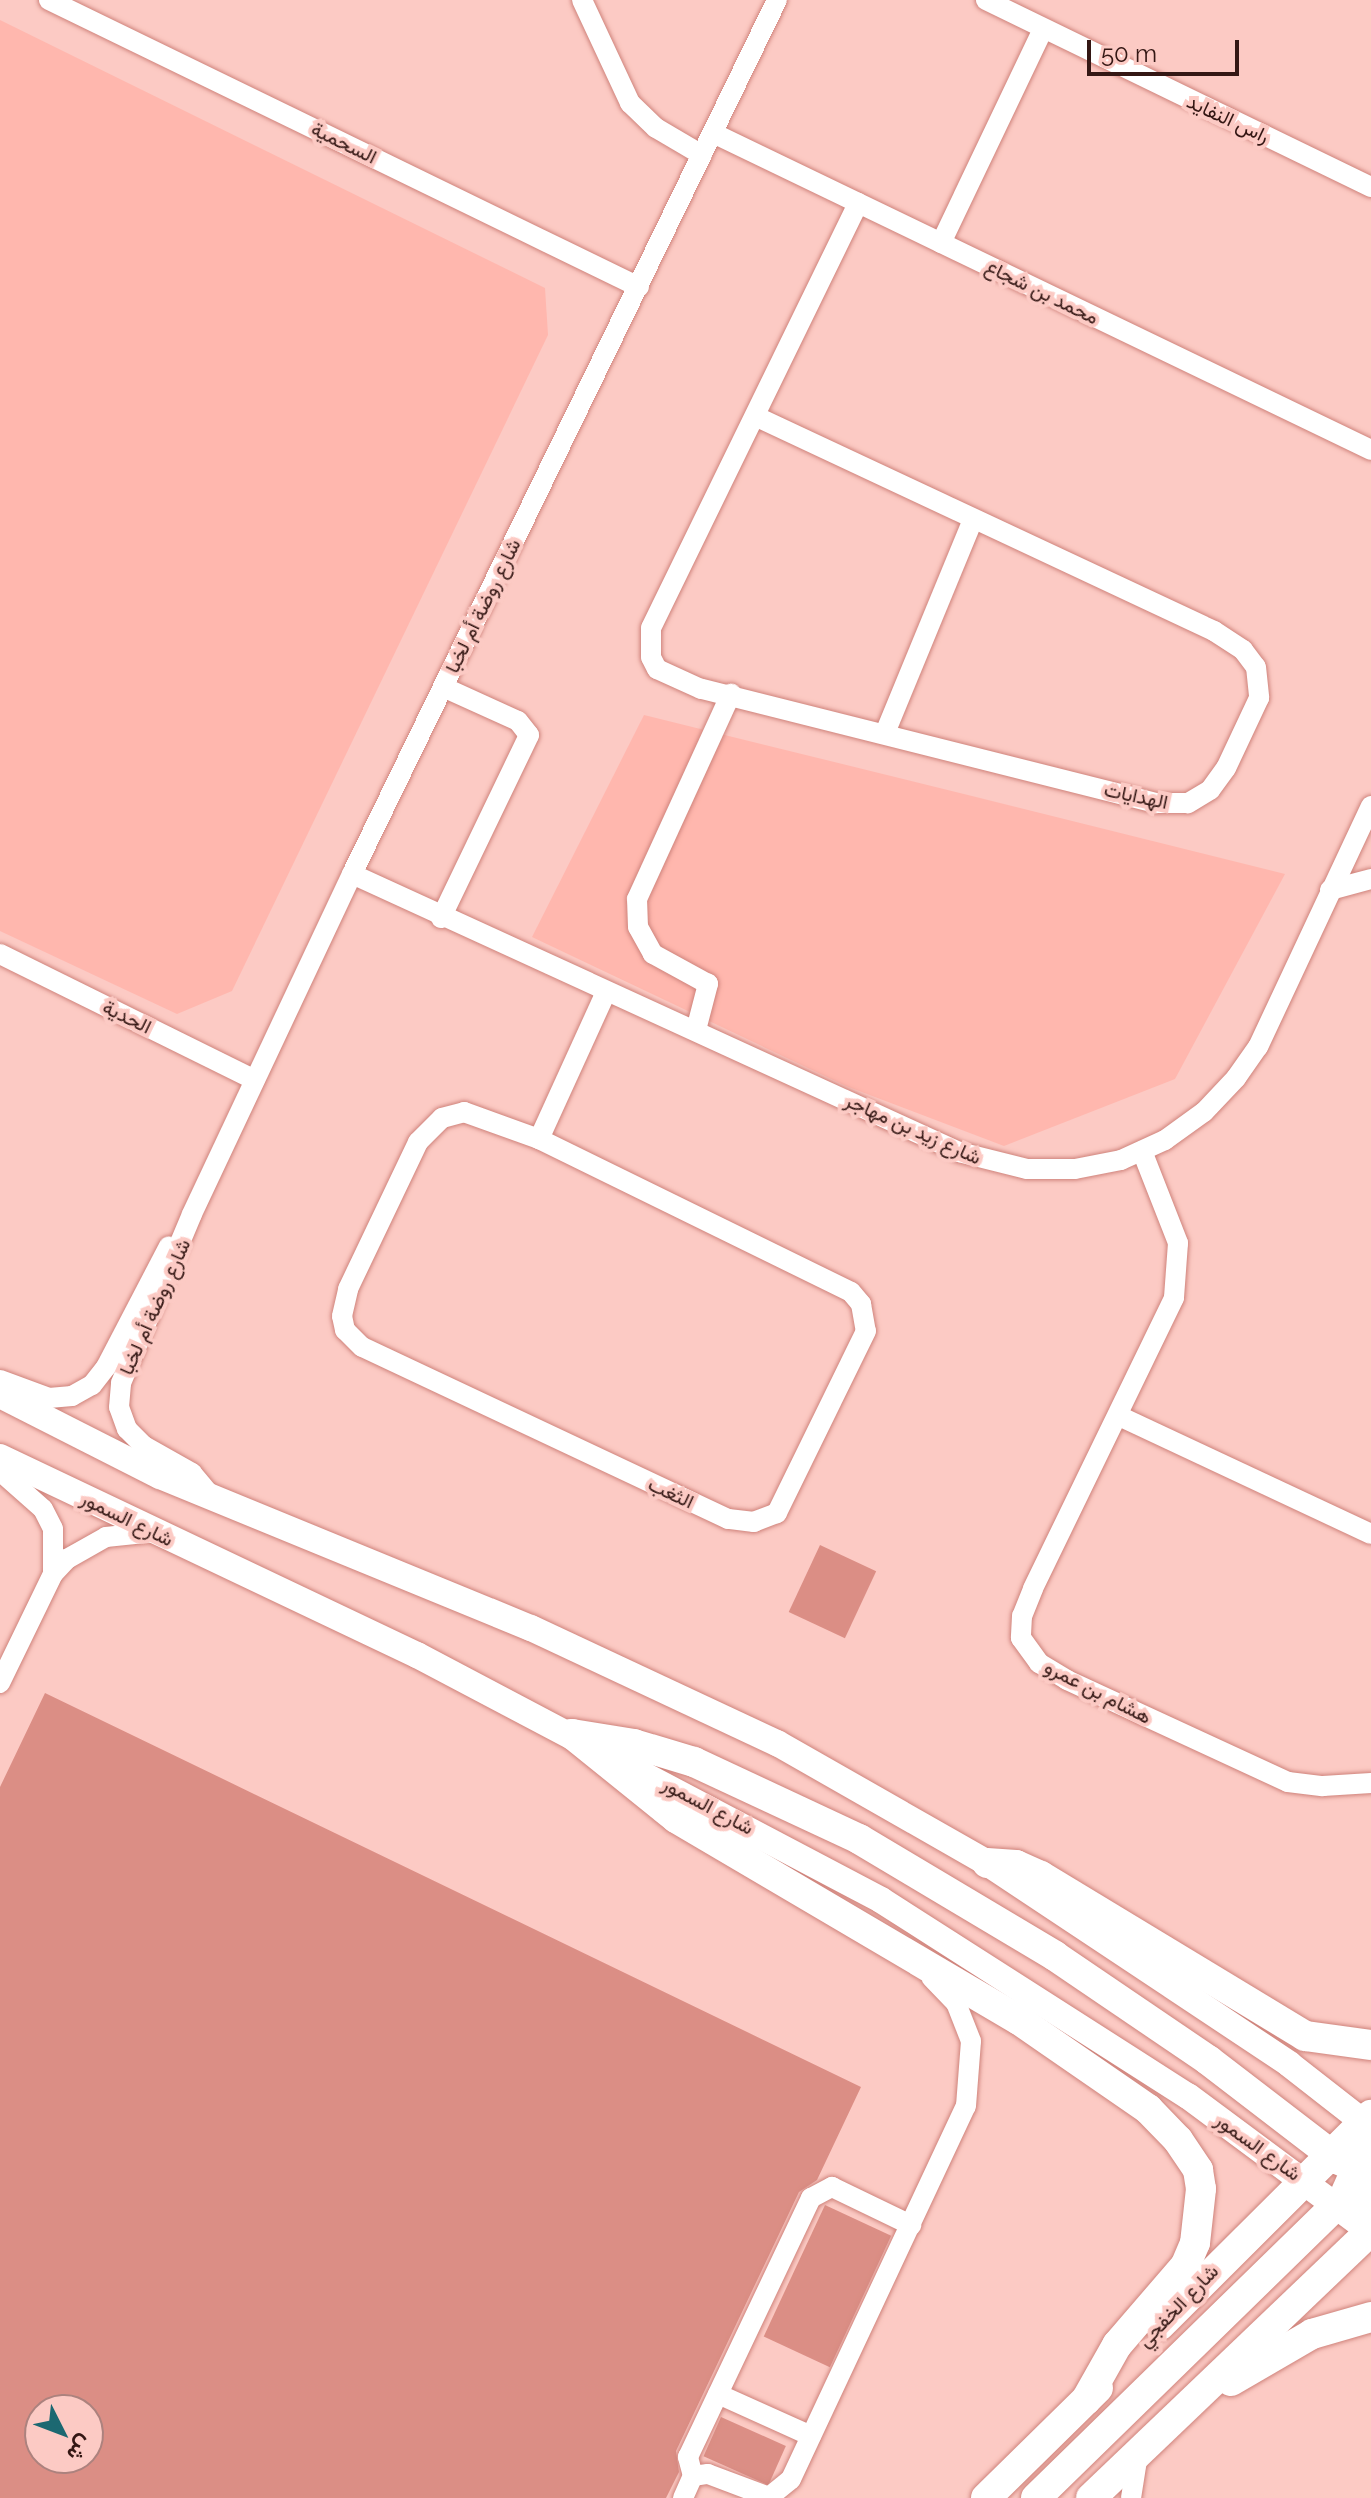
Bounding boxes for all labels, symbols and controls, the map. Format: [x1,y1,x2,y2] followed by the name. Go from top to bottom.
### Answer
[1091,24,1243,74] scale bar
[1101,39,1157,68] text: 50 m
[1183,90,1273,148] street label: راس النفايد
[307,117,381,169] street label: السحمية
[981,254,1103,330] street label: محمد بن شجاع
[440,535,526,677] street label: شارع روضة أم لخبا
[1102,778,1170,814] street label: الهدايات
[99,995,155,1039] street label: الحدية
[841,1088,985,1170] street label: شارع زيد بن مهاجر
[114,1235,196,1379] street label: شارع روضة أم لخبا
[644,1472,698,1514] street label: الثغب
[77,1486,177,1552] street label: شارع السمور
[1041,1655,1155,1729] street label: هشام بن عمرو
[658,1772,758,1840] street label: شارع السمور
[1211,2108,1305,2186] street label: شارع السمور
[1133,2260,1223,2352] street label: شارع الخفجي
[24,2394,104,2474] north arrow
[62,2430,99,2467] text: ش

